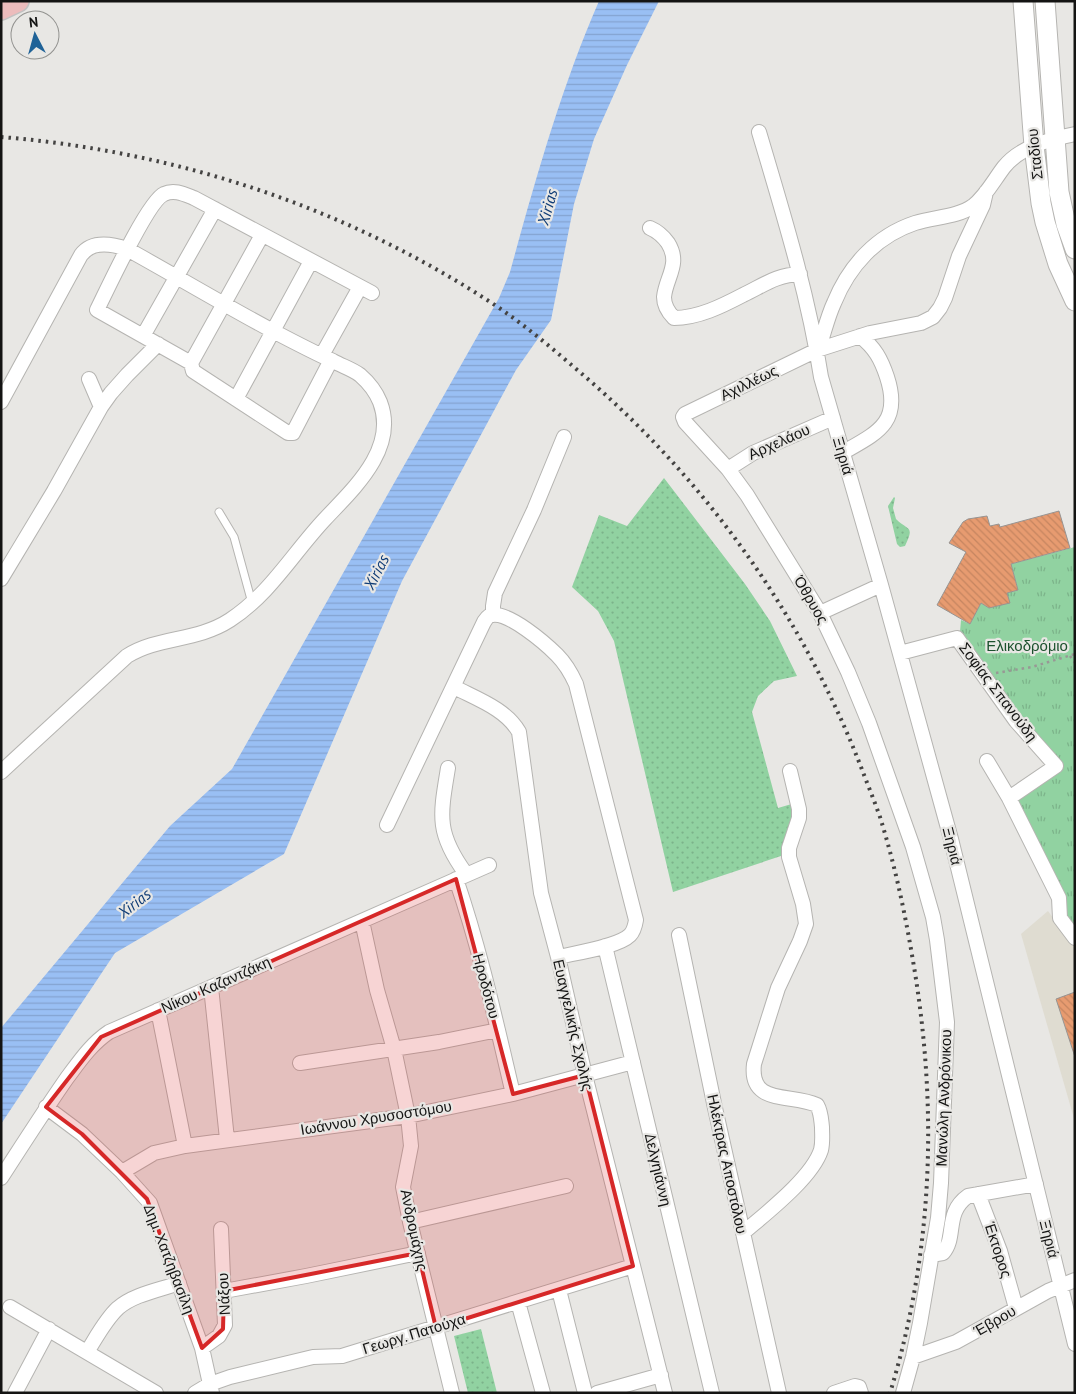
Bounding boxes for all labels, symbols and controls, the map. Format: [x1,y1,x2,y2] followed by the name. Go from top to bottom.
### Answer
[10,10,60,60] north arrow
[28,13,39,32] text: N
[1022,128,1047,180] street label: Σταδίου
[532,186,562,228] water label: Xirias
[717,361,781,405] street label: Αχιλλέως
[745,420,813,464] street label: Αρχελάου
[829,435,858,477] street label: Ξηριά
[358,551,394,594] water label: Xirias
[790,572,833,627] street label: Όθρυος
[986,636,1068,655] park label: Ελικοδρόμιο
[955,638,1042,745] street label: Σοφίας Σπανούδη
[939,825,966,867] street label: Ξηριά
[113,883,155,923] water label: Xirias
[469,951,504,1020] street label: Ηροδότου
[158,952,274,1017] street label: Νίκου Καζαντζάκη
[549,957,598,1092] street label: Ευαγγελικής Σχολής
[932,1029,955,1167] street label: Μανώλη Ανδρόνικου
[703,1092,752,1235] street label: Ηλέκτρας Αποστόλου
[299,1096,453,1139] street label: Ιωάννου Χρυσοστόμου
[641,1132,676,1208] street label: Δελγηιάννη
[397,1187,432,1272] street label: Ανδρομάχης
[140,1201,199,1316] street label: Δημ. Χατζηβασίλη
[1036,1218,1063,1260] street label: Ξηριά
[980,1219,1016,1280] street label: Έκτορος
[213,1272,234,1316] street label: Νάξου
[969,1301,1019,1341] street label: Έβρου
[360,1309,468,1358] street label: Γεωργ. Πατούχα

